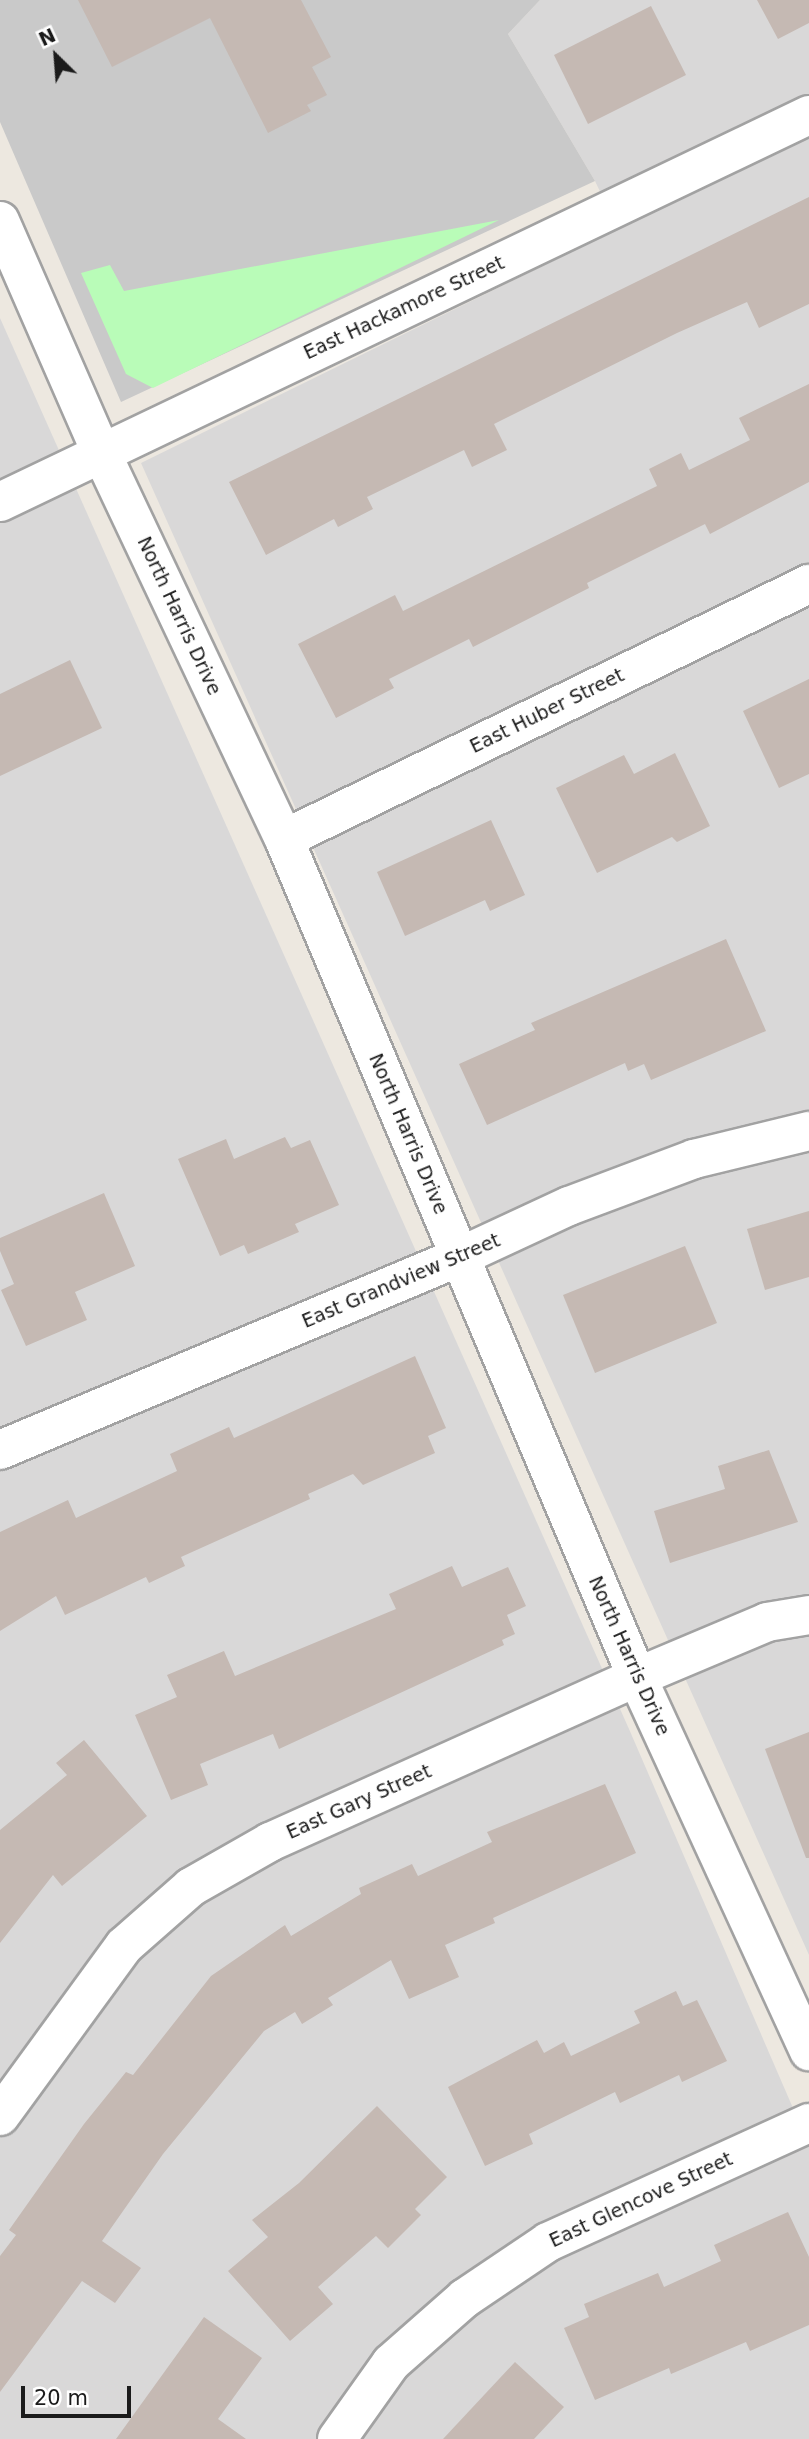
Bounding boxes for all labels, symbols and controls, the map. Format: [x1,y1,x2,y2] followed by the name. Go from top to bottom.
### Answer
[21,21,91,91] north arrow
[35,24,59,50] text: N
[300,251,508,365] street label: East Hackamore Street
[132,533,226,699] street label: North Harris Drive
[466,664,628,758] street label: East Huber Street
[364,1050,452,1218] street label: North Harris Drive
[299,1229,503,1333] street label: East Grandview Street
[584,1573,674,1739] street label: North Harris Drive
[283,1760,435,1844] street label: East Gary Street
[546,2148,736,2252] street label: East Glencove Street
[24,2372,135,2416] scale bar
[34,2386,88,2410] text: 20 m

